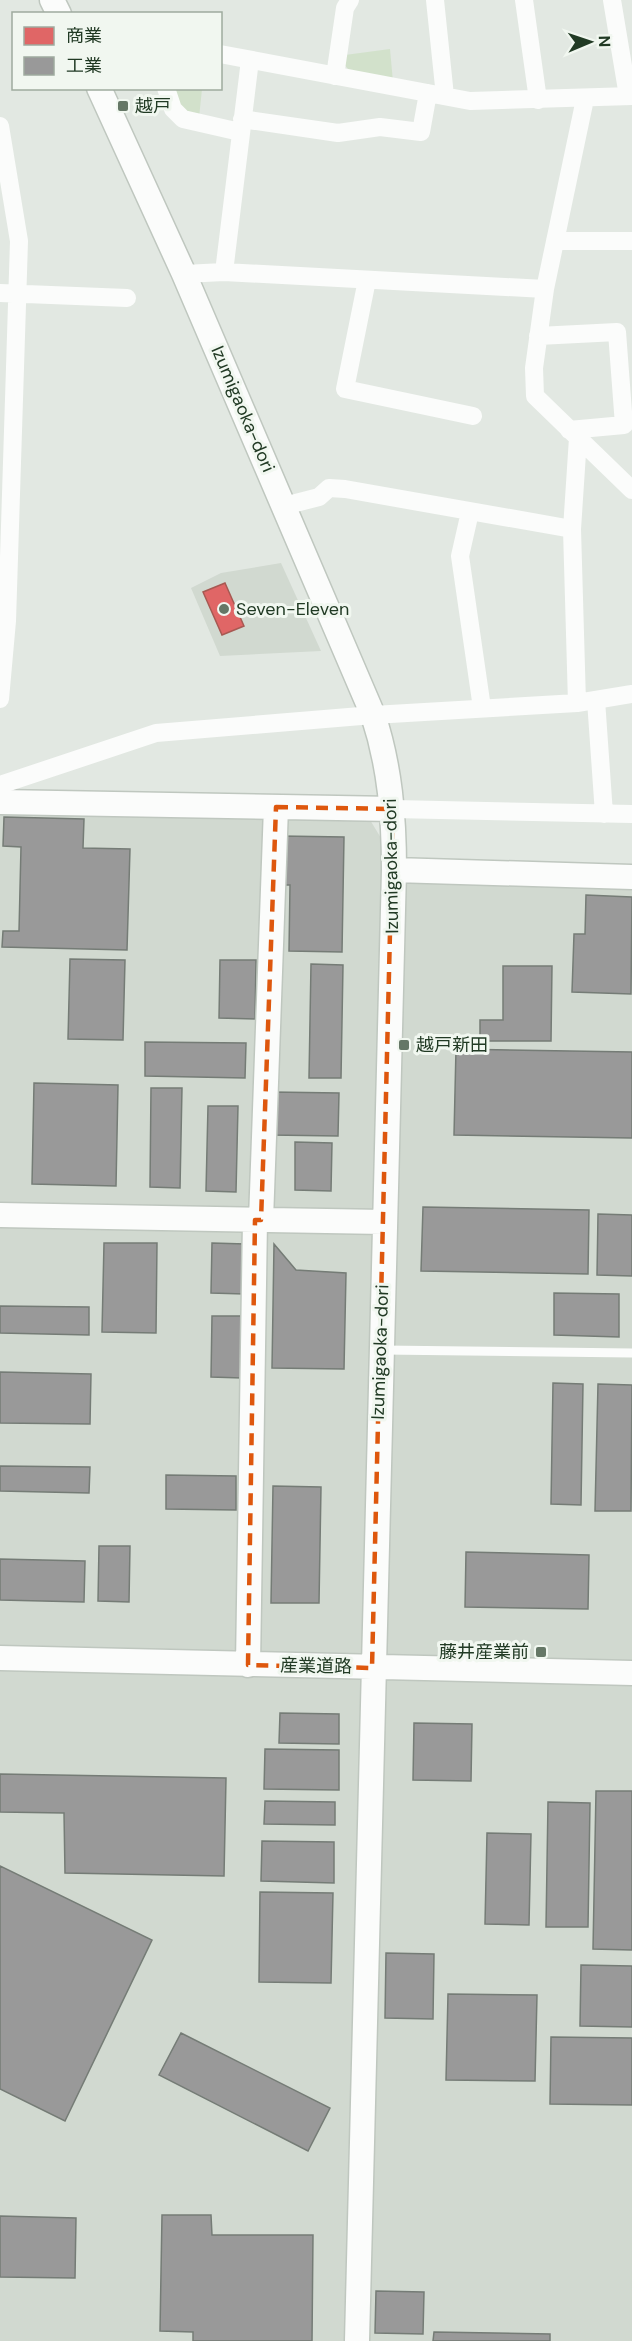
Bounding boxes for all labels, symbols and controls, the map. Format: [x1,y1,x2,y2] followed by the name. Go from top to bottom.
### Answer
[12,12,222,90] legend
[560,12,620,72] north arrow
[66,24,102,48] text: 商業
[594,35,615,48] text: N
[66,54,102,78] text: 工業
[135,94,171,118] place label: 越戸
[116,99,130,113] marker: 越戸
[206,342,280,476] street label: Izumigaoka-dori
[236,597,349,621] place label: Seven-Eleven
[217,602,231,616] marker: Seven-Eleven
[378,798,404,934] street label: Izumigaoka-dori
[416,1033,488,1057] place label: 越戸新田
[397,1038,411,1052] marker: 越戸新田
[366,1284,394,1420] street label: Izumigaoka-dori
[439,1640,529,1664] place label: 藤井産業前
[534,1645,548,1659] marker: 藤井産業前
[280,1653,352,1679] street label: 産業道路

